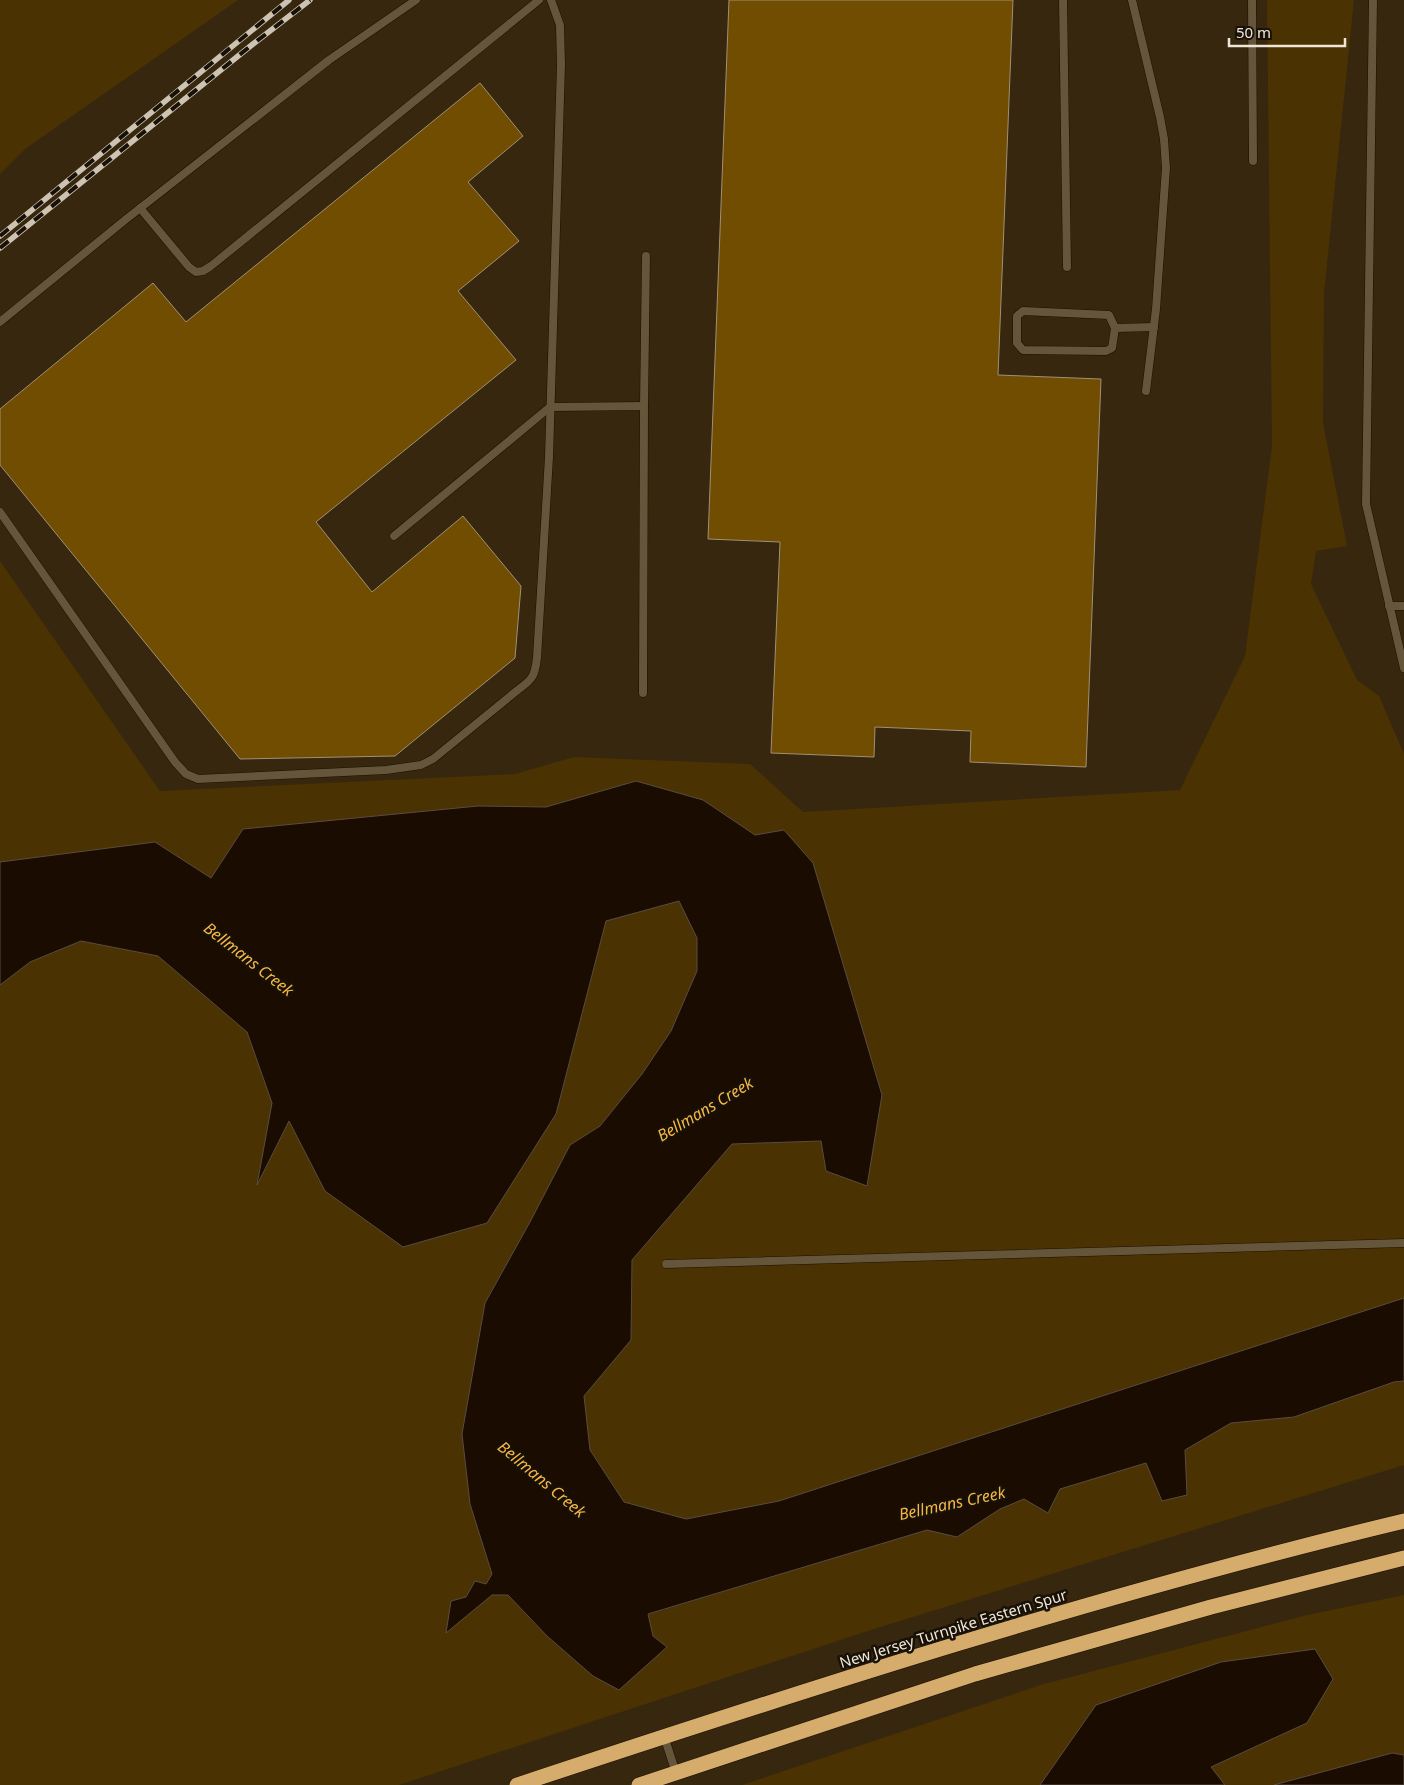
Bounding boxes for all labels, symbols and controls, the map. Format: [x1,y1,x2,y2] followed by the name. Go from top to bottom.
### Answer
[1229,15,1345,47] scale bar
[1236,22,1271,42] text: 50 m
[199,917,299,1002] water label: Bellmans Creek
[653,1071,758,1146] water label: Bellmans Creek
[493,1436,591,1523] water label: Bellmans Creek
[897,1481,1008,1525] water label: Bellmans Creek
[837,1584,1069,1672] street label: New Jersey Turnpike Eastern Spur

